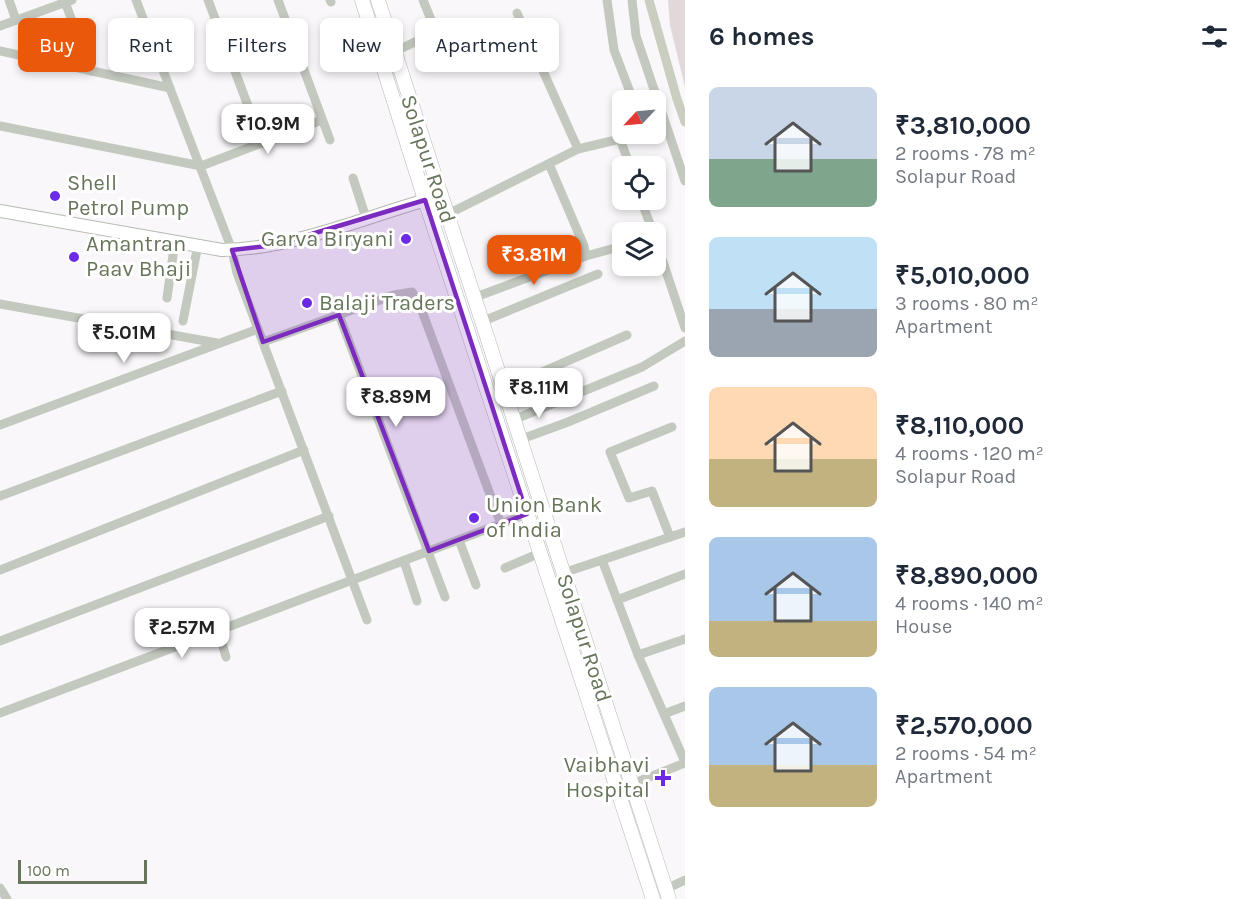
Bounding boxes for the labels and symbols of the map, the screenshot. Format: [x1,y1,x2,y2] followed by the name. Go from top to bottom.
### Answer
[612,90,666,144] north arrow
[395,91,461,227] street label: Solapur Road
[219,104,317,155] pin: ₹10.9M
[67,170,189,221] place label: Shell Petrol Pump
[48,189,62,203] marker: Shell Petrol Pump
[261,226,394,252] place label: Garva Biryani
[86,231,191,282] place label: Amantran Paav Bhaji
[399,232,413,246] marker: Garva Biryani
[485,235,583,286] pin: ₹3.81M
[67,250,81,264] marker: Amantran Paav Bhaji
[319,290,455,316] place label: Balaji Traders
[300,296,314,310] marker: Balaji Traders
[75,313,173,364] pin: ₹5.01M
[490,368,588,419] pin: ₹8.11M
[347,377,445,428] pin: ₹8.89M
[486,492,602,543] place label: Union Bank of India
[467,511,481,525] marker: Union Bank of India
[551,570,617,706] street label: Solapur Road
[133,608,231,659] pin: ₹2.57M
[564,752,650,803] place label: Vaibhavi Hospital
[654,769,672,787] marker: Vaibhavi Hospital
[18,857,147,884] scale bar

